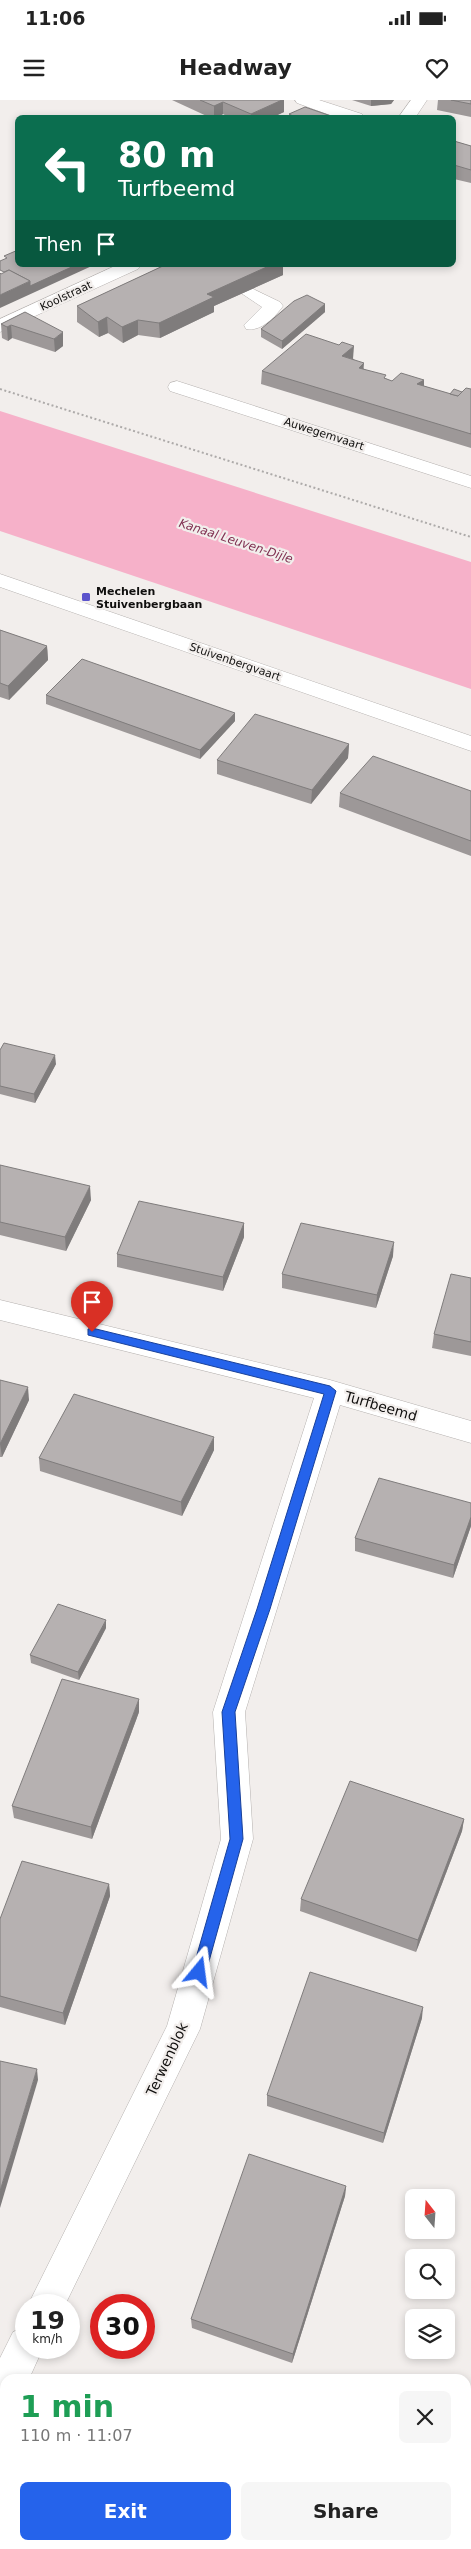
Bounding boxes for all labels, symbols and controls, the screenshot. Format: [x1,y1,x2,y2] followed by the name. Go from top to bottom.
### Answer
[25,7,85,29] text: 11:06
[20,54,48,82] icon: menu
[423,54,451,82] icon: heart
[179,55,292,80] text: Headway
[35,135,100,200] icon: left
[118,135,215,175] text: 80 m
[118,176,235,201] text: Turfbeemd
[92,230,120,258] icon: arrive
[35,233,82,255] text: Then
[38,278,95,314] street label: Koolstraat
[282,415,366,453] street label: Auwegemvaart
[177,516,295,566] water label: Kanaal Leuven-Dijle
[96,585,202,611] place label: Mechelen Stuivenbergbaan
[80,591,92,603] marker: Mechelen Stuivenbergbaan
[188,640,283,684] street label: Stuivenbergvaart
[71,1281,113,1332] pin
[78,1288,106,1316] icon: arrive
[342,1388,419,1424] street label: Turfbeemd
[172,1945,224,1997] position arrow
[143,2019,191,2099] street label: Terwenblok
[405,2189,455,2239] north arrow
[405,2189,455,2359] map controls
[405,2249,455,2299] button: search
[90,2294,155,2359] speed limit sign: 30
[30,2306,65,2335] text: 19
[405,2309,455,2359] button: layers
[32,2332,63,2346] text: km/h
[20,2389,114,2424] text: 1 min
[399,2391,451,2443] button: close
[20,2426,133,2445] text: 110 m · 11:07
[20,2482,231,2540] button: Exit
[241,2482,451,2540] button: Share

